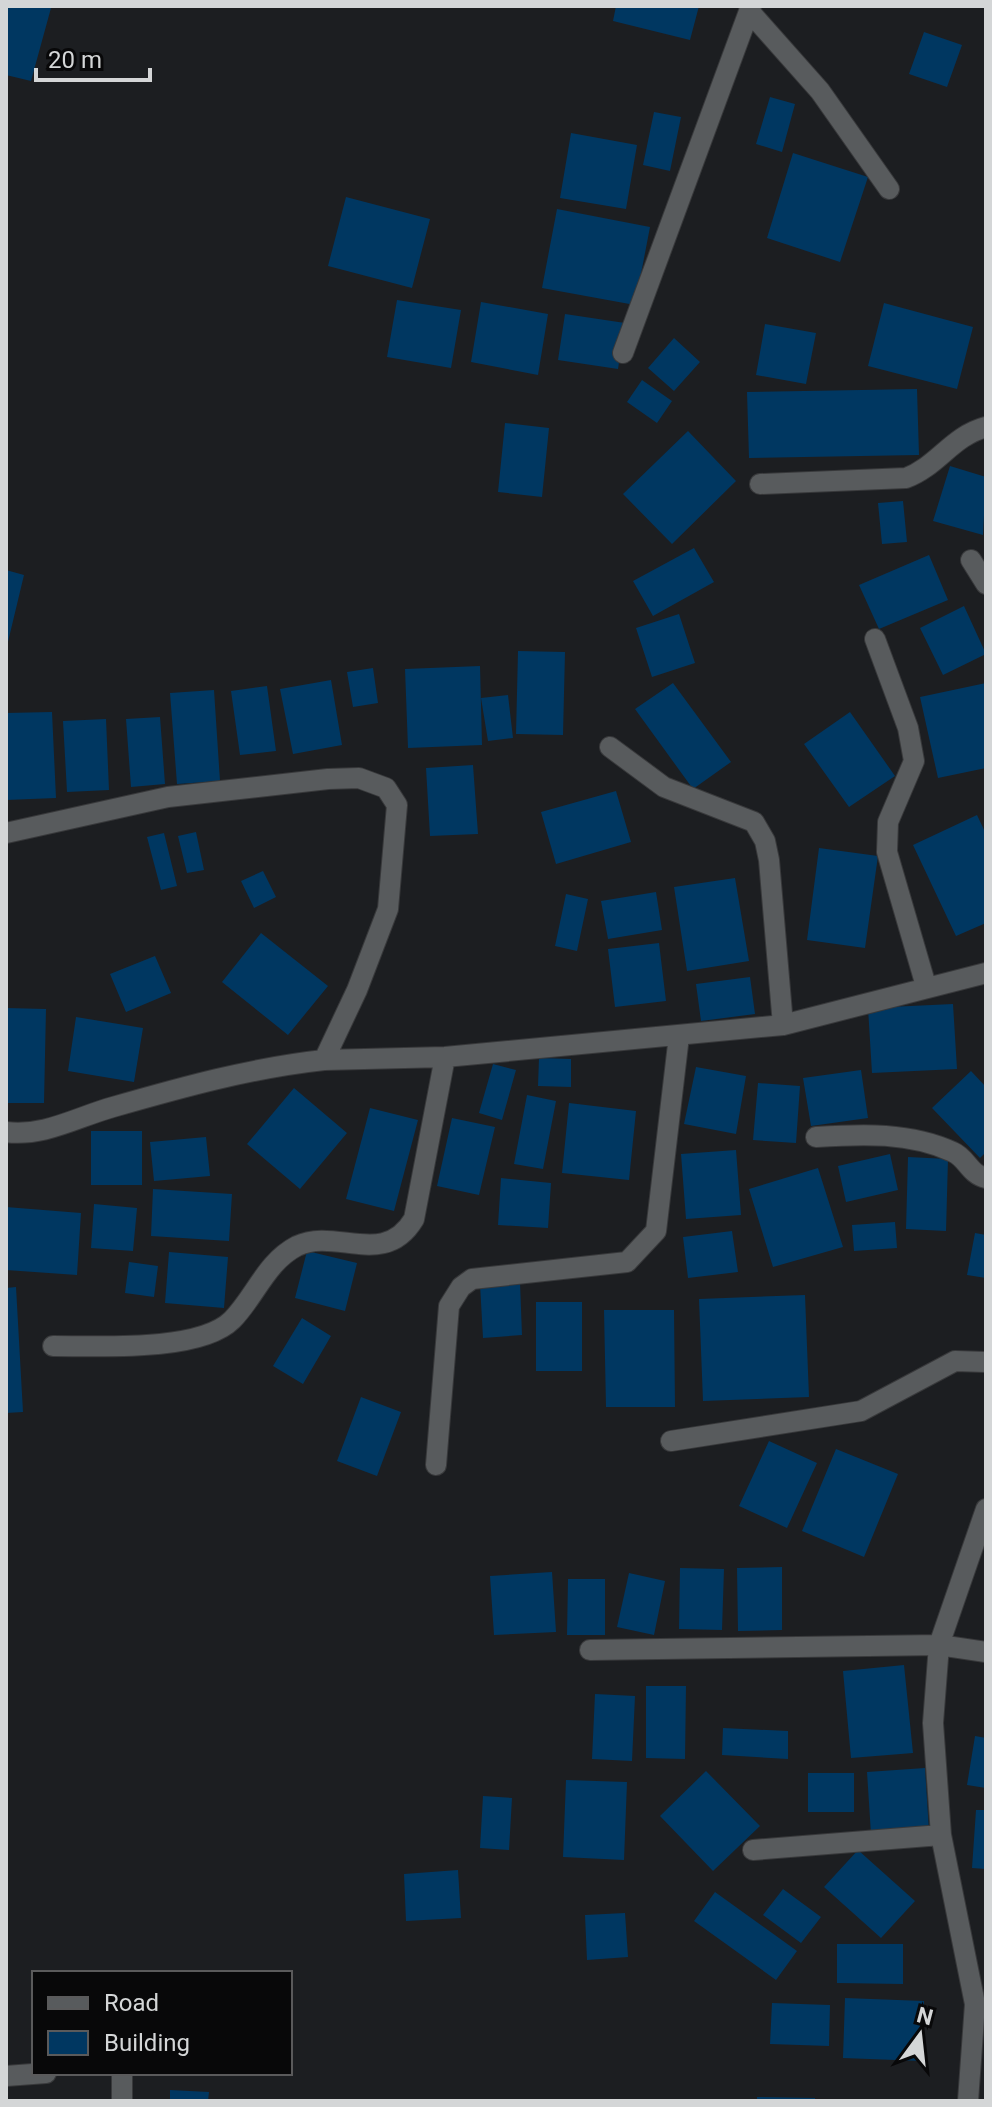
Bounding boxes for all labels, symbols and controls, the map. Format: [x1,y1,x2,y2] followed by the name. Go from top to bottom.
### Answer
[36,32,150,82] scale bar
[48,46,102,74] text: 20 m
[32,1971,292,2075] legend
[104,1989,159,2017] text: Road
[880,1995,960,2075] north arrow
[914,2002,936,2030] text: N
[104,2029,190,2057] text: Building

